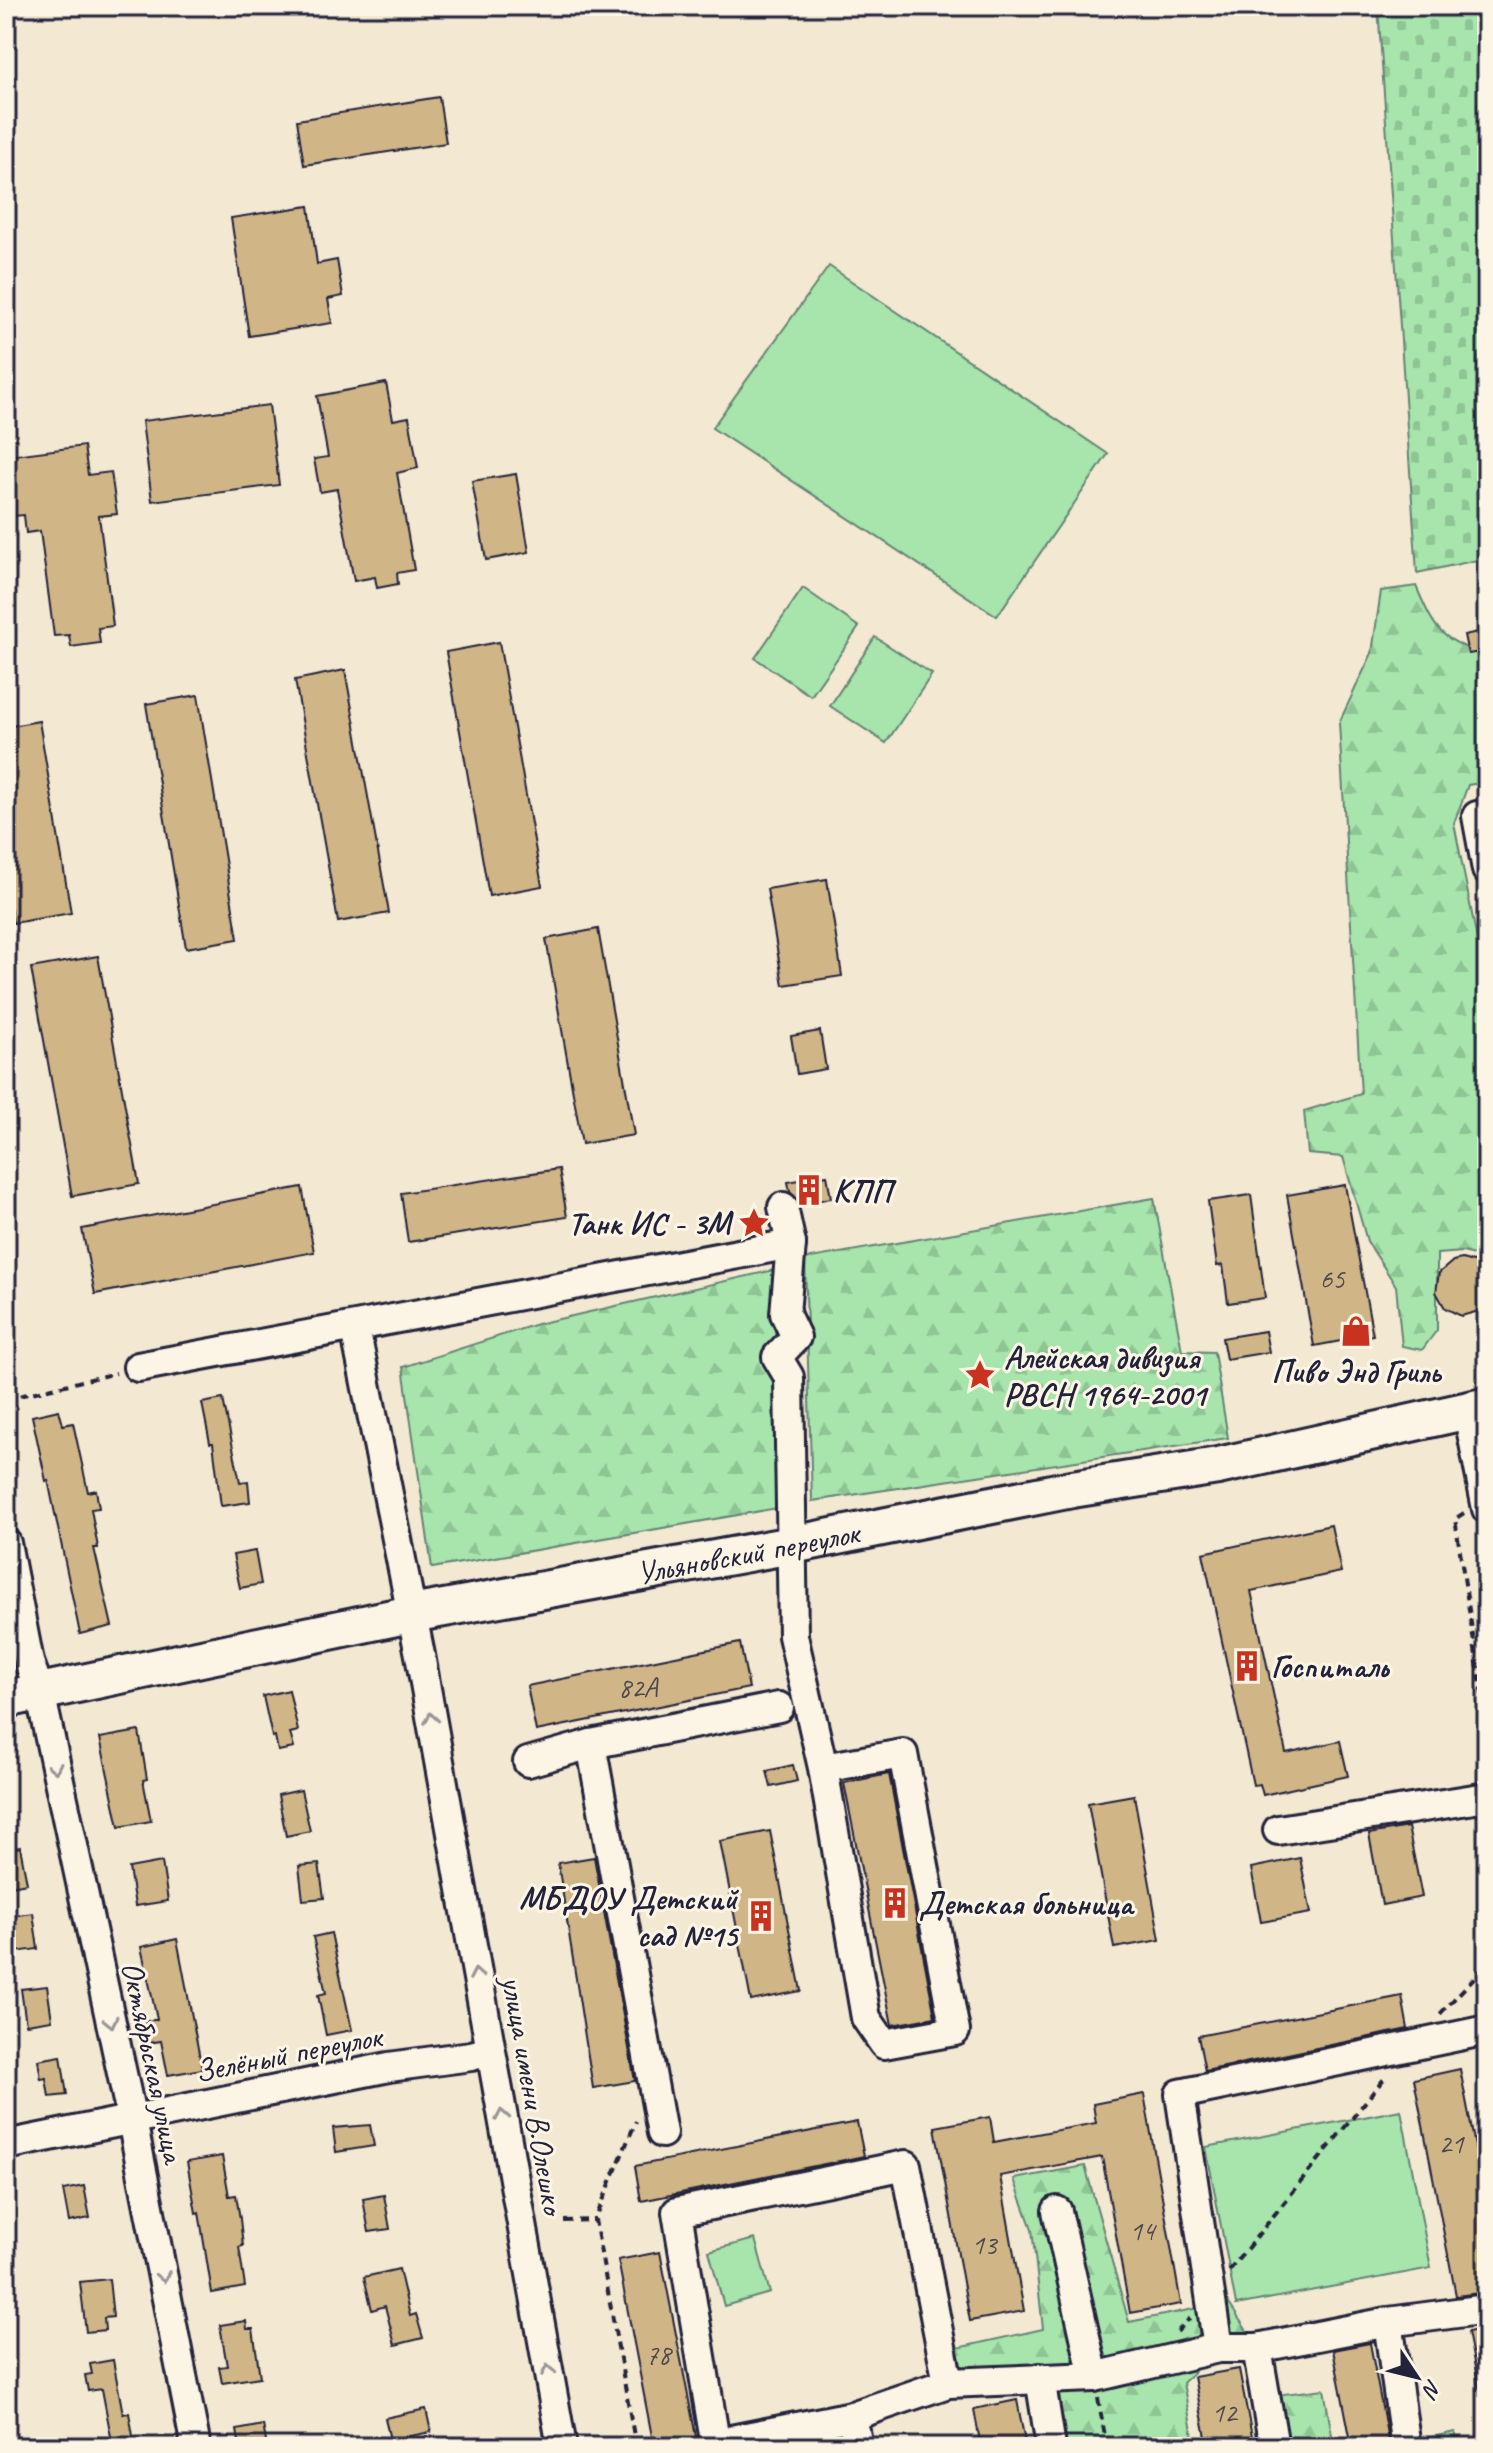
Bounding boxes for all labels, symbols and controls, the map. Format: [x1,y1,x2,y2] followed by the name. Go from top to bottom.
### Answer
[833,1170,897,1211] place label: КПП
[792,1173,826,1207] building icon: КПП
[568,1203,734,1244] place label: Танк ИС - 3М
[737,1206,771,1240] place icon: Танк ИС - 3М
[1319,1261,1346,1296] house number: 65
[1339,1314,1373,1348] shop icon: Пиво Энд Гриль
[1004,1337,1210,1415] place label: Алейская дивизия РВСН 1964-2001
[1272,1351,1442,1392] place label: Пиво Энд Гриль
[963,1358,997,1392] place icon: Алейская дивизия РВСН 1964-2001
[633,1511,865,1593] street label: Ульяновский переулок
[1271,1646,1390,1687] place label: Госпиталь
[1230,1649,1264,1683] building icon: Госпиталь
[618,1670,660,1705] house number: 82А
[423,1711,440,1725] one-way arrow
[46,1761,63,1775] one-way arrow
[519,1878,740,1956] place label: МБДОУ Детский сад №15
[919,1883,1135,1924] place label: Детская больница
[878,1886,912,1920] building icon: Детская больница
[744,1899,778,1933] building icon: МБДОУ Детский сад №15
[112,1958,195,2169] street label: Октябрьская улица
[469,1967,486,1981] one-way arrow
[492,1971,575,2221] street label: улица имени В.Олешко
[101,2015,118,2028] one-way arrow
[191,2015,388,2092] street label: Зелёный переулок
[494,2108,511,2121] one-way arrow
[1438,2126,1465,2161] house number: 21
[1129,2213,1157,2248] house number: 14
[971,2227,999,2262] house number: 13
[153,2270,170,2283] one-way arrow
[645,2337,673,2372] house number: 78
[1377,2337,1457,2417] north arrow
[541,2364,558,2377] one-way arrow
[1415,2374,1448,2404] text: N
[1211,2395,1239,2430] house number: 12

